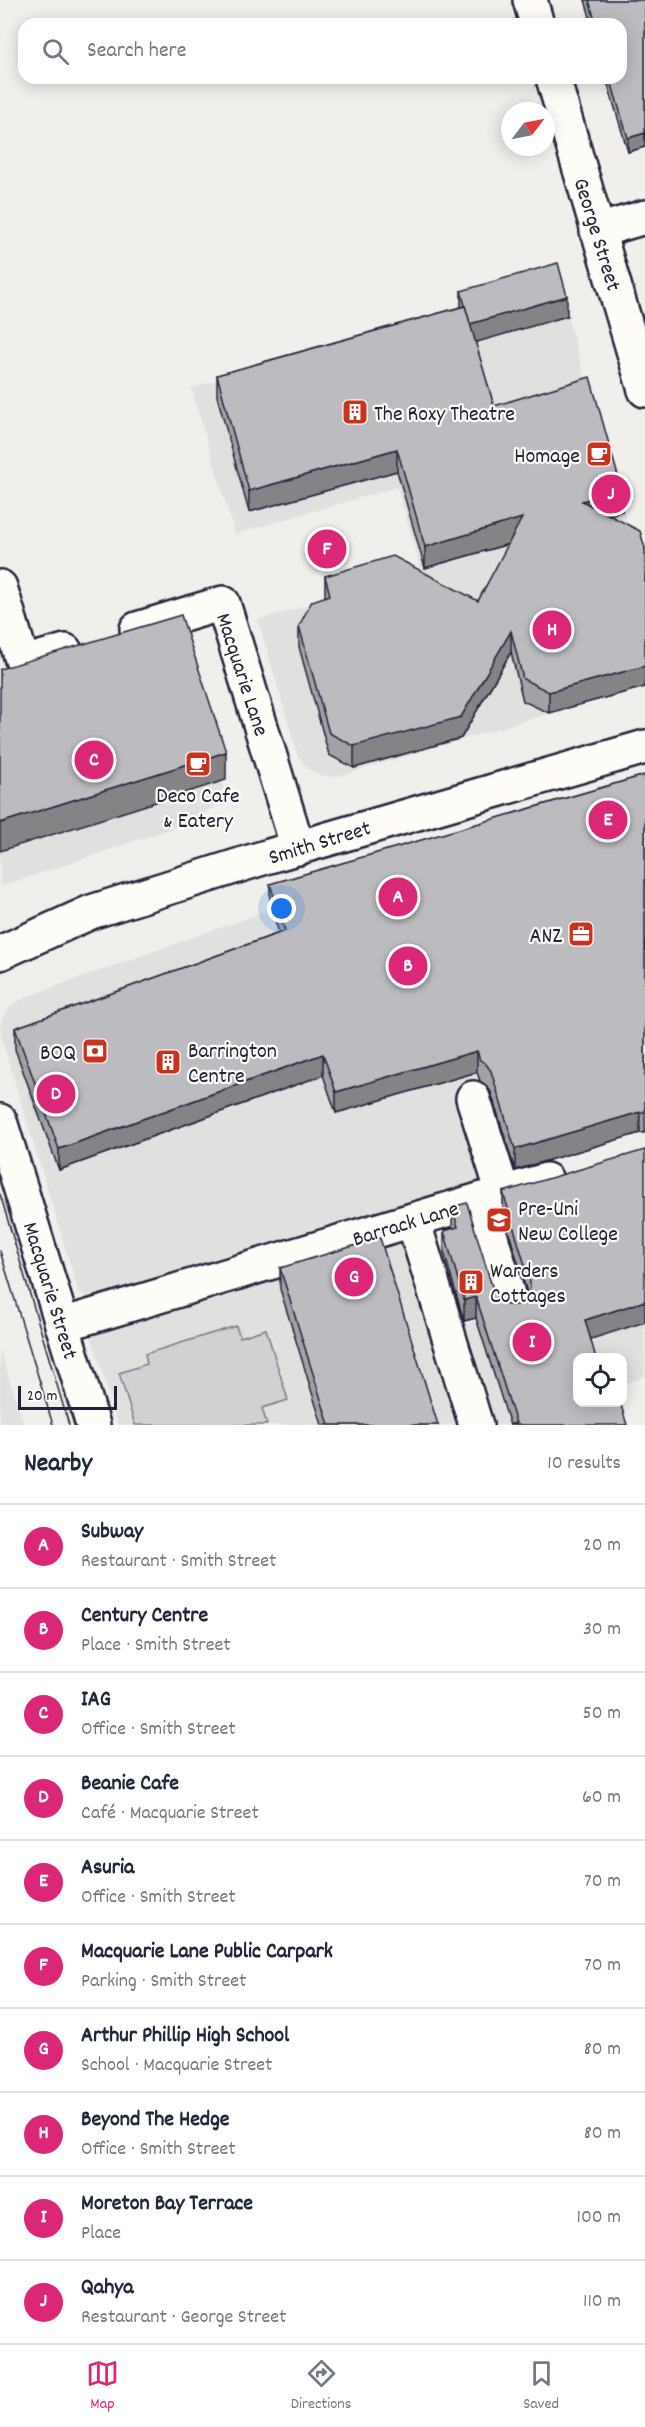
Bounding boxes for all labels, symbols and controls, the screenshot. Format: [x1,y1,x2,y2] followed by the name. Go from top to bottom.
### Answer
[18,18,627,84] search box
[39,35,72,68] icon: search
[87,36,186,67] text: Search here
[501,102,555,156] north arrow
[564,175,628,295] street label: George Street
[340,397,370,427] building icon: The Roxy Theatre
[374,400,515,431] place label: The Roxy Theatre
[584,439,614,469] cafe icon: Homage
[514,442,580,473] place label: Homage
[592,472,630,516] pin: J
[308,526,346,572] pin: F
[532,608,572,652] pin: H
[206,610,275,741] street label: Macquarie Lane
[74,738,113,783] pin: C
[183,749,213,779] cafe icon: Deco Cafe & Eatery
[156,782,240,838] place label: Deco Cafe & Eatery
[588,798,628,842] pin: E
[265,814,375,875] street label: Smith Street
[378,874,418,920] pin: A
[267,894,296,923] your location
[566,919,596,949] office icon: ANZ
[529,922,562,953] place label: ANZ
[388,944,428,988] pin: B
[80,1036,110,1066] bank icon: BOQ
[188,1037,277,1093] place label: Barrington Centre
[40,1039,76,1070] place label: BOQ
[153,1047,183,1077] building icon: Barrington Centre
[36,1072,76,1116] pin: D
[349,1195,463,1256] street label: Barrack Lane
[518,1195,618,1251] place label: Pre-Uni New College
[484,1205,514,1235] school or university icon: Pre-Uni New College
[13,1219,84,1363] street label: Macquarie Street
[334,1254,374,1300] pin: G
[490,1257,566,1313] place label: Warders Cottages
[456,1267,486,1297] building icon: Warders Cottages
[512,1320,552,1364] pin: I
[573,1353,627,1407] map controls
[573,1353,627,1407] button: locate
[18,1383,117,1410] scale bar
[27,1385,57,1408] text: 20 m
[24,1446,92,1483] text: Nearby
[547,1450,621,1478] text: 10 results
[81,1517,143,1548] text: Subway
[38,1532,49,1560] text: A
[583,1532,621,1560] text: 20 m
[81,1548,276,1576] text: Restaurant · Smith Street
[81,1601,208,1632] text: Century Centre
[39,1616,48,1644] text: B
[583,1616,621,1644] text: 30 m
[81,1632,231,1660] text: Place · Smith Street
[81,1685,111,1716] text: IAG
[39,1700,48,1728] text: C
[583,1700,621,1728] text: 50 m
[81,1716,236,1744] text: Office · Smith Street
[81,1769,179,1800] text: Beanie Cafe
[38,1784,49,1812] text: D
[582,1784,621,1812] text: 60 m
[81,1800,259,1828] text: Café · Macquarie Street
[81,1853,134,1884] text: Asuria
[39,1868,48,1896] text: E
[584,1868,621,1896] text: 70 m
[81,1884,236,1912] text: Office · Smith Street
[81,1937,333,1968] text: Macquarie Lane Public Carpark
[39,1952,48,1980] text: F
[584,1952,621,1980] text: 70 m
[81,1968,246,1996] text: Parking · Smith Street
[81,2021,289,2052] text: Arthur Phillip High School
[38,2036,49,2064] text: G
[584,2036,621,2064] text: 80 m
[81,2052,272,2080] text: School · Macquarie Street
[81,2105,230,2136] text: Beyond The Hedge
[38,2120,49,2148] text: H
[584,2120,621,2148] text: 80 m
[81,2136,236,2164] text: Office · Smith Street
[81,2189,253,2220] text: Moreton Bay Terrace
[40,2204,47,2232] text: I
[577,2204,621,2232] text: 100 m
[81,2220,121,2248] text: Place
[81,2273,133,2304] text: Qahya
[40,2288,47,2316] text: J
[583,2288,621,2316] text: 110 m
[81,2304,286,2332] text: Restaurant · George Street
[86,2357,119,2416] tab: Map
[291,2357,351,2416] tab: Directions
[523,2357,559,2416] tab: Saved

